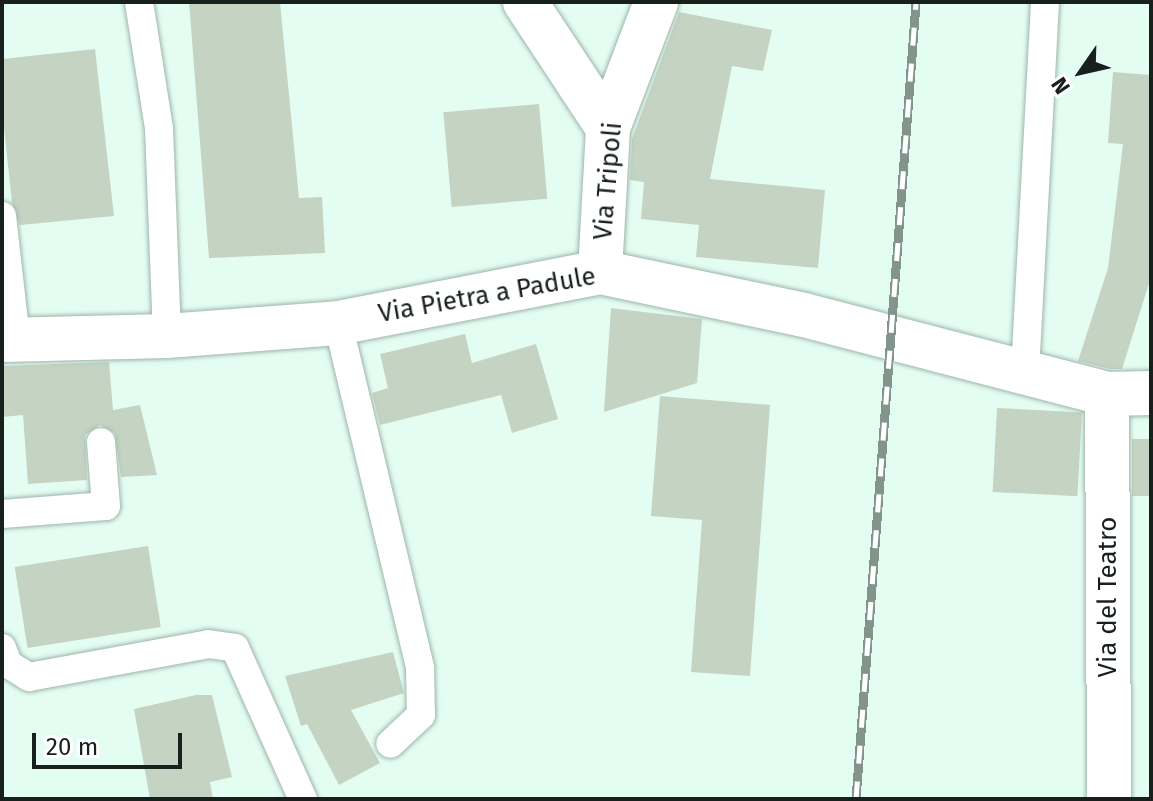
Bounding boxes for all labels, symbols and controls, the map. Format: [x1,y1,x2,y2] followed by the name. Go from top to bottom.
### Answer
[1041,32,1121,112] north arrow
[1045,72,1076,99] text: N
[587,121,629,241] street label: Via Tripoli
[376,261,598,329] street label: Via Pietra a Padule
[1092,517,1124,677] street label: Via del Teatro
[36,717,186,767] scale bar
[46,733,98,761] text: 20 m

